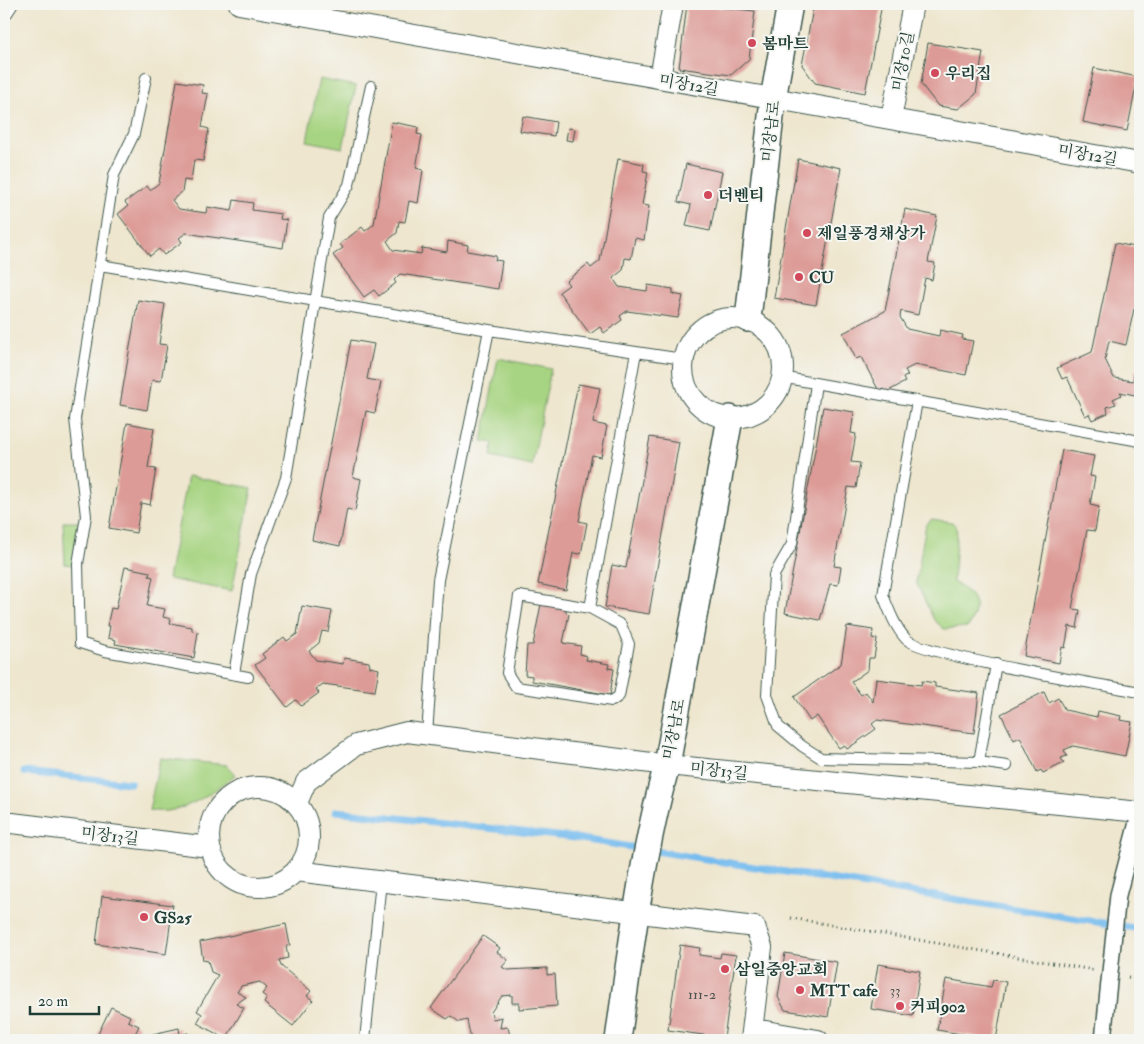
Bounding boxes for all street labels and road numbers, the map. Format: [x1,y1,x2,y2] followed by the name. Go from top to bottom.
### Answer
[887,30,919,93] street label: 미장10길
[657,70,720,100] street label: 미장12길
[757,99,785,163] street label: 미장남로
[1056,140,1119,170] street label: 미장12길
[658,696,690,761] street label: 미장남로
[689,758,749,784] street label: 미장13길
[80,823,140,849] street label: 미장13길

